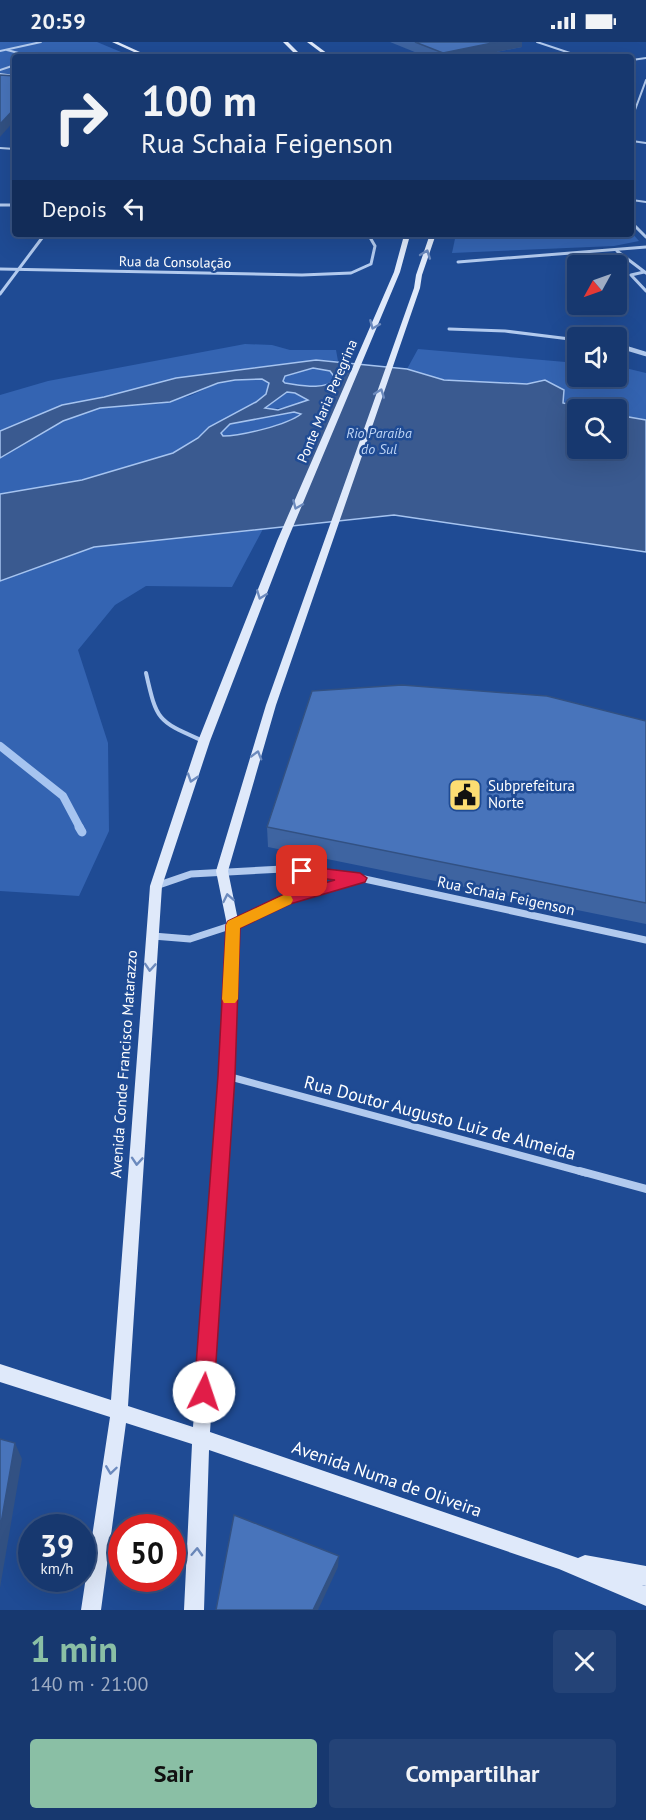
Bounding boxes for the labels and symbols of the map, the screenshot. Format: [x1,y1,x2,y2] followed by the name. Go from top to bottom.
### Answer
[419,249,431,260] one-way arrow
[119,252,231,272] street label: Rua da Consolação
[567,255,627,315] north arrow
[369,319,381,330] one-way arrow
[293,337,361,465] street label: Ponte Maria Peregrina
[372,388,385,399] one-way arrow
[346,424,412,458] water label: Rio Paraíba do Sul
[292,498,304,509] one-way arrow
[255,589,268,600] one-way arrow
[250,750,262,761] one-way arrow
[187,772,199,783] one-way arrow
[488,776,575,812] place label: Subprefeitura Norte
[447,777,483,813] public building icon: Subprefeitura Norte
[276,845,327,896] pin
[436,872,577,919] street label: Rua Schaia Feigenson
[222,893,235,903] one-way arrow
[106,949,141,1179] street label: Avenida Conde Francisco Matarazzo
[144,962,157,971] one-way arrow
[302,1070,579,1165] street label: Rua Doutor Augusto Luiz de Almeida
[130,1157,143,1166] one-way arrow
[172,1360,236,1424] position arrow
[289,1435,485,1522] street label: Avenida Numa de Oliveira
[105,1466,117,1475] one-way arrow
[108,1514,186,1592] speed limit sign: 50
[190,1547,203,1556] one-way arrow

